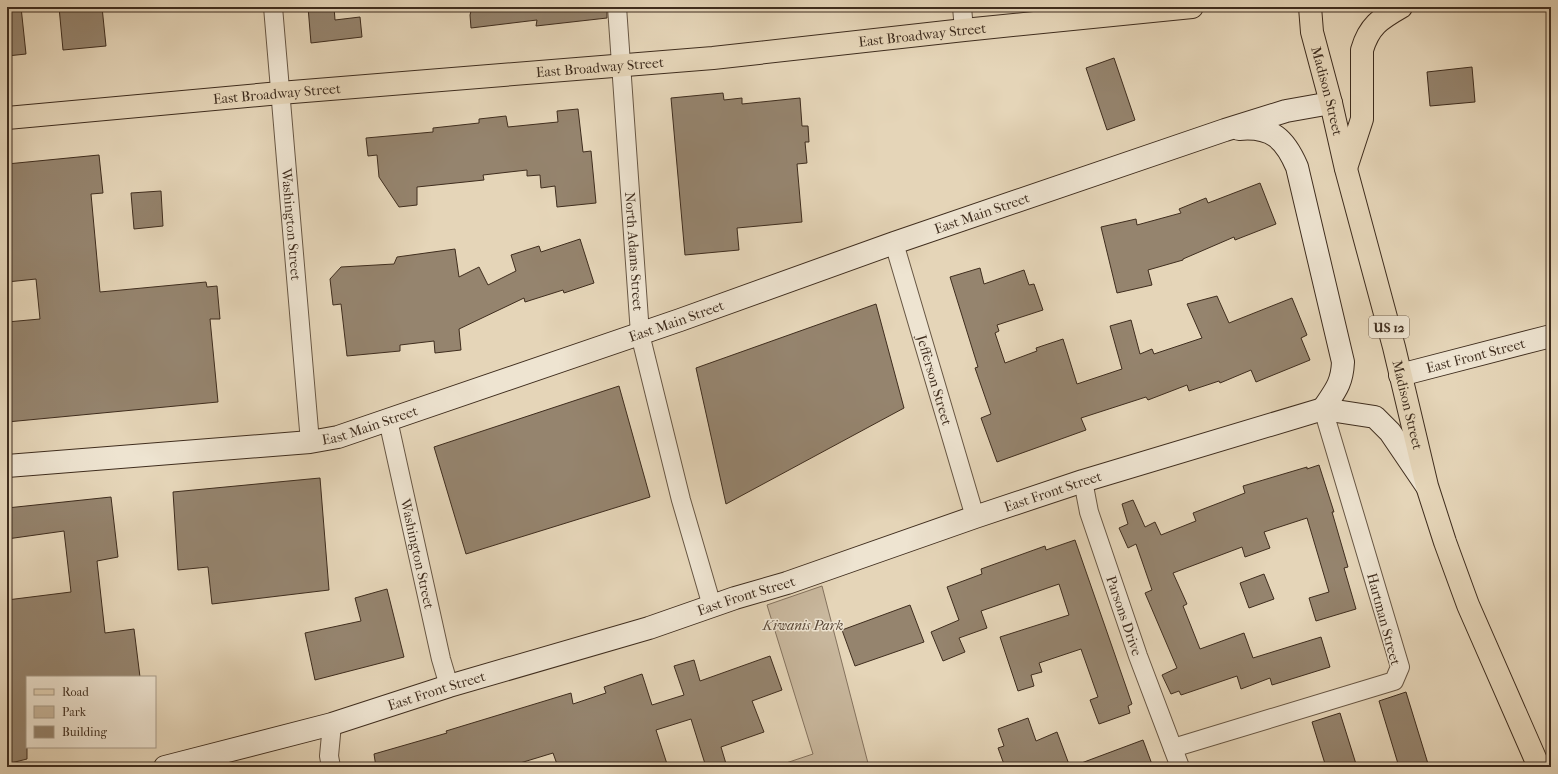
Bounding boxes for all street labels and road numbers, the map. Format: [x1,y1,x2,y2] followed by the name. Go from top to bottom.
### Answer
[858,20,987,51] street label: East Broadway Street
[1307,45,1346,137] street label: Madison Street
[535,54,664,81] street label: East Broadway Street
[212,80,342,108] street label: East Broadway Street
[278,167,304,281] street label: Washington Street
[932,189,1032,238] street label: East Main Street
[621,191,646,312] street label: North Adams Street
[627,297,726,346] street label: East Main Street
[1369,316,1409,338] road number: US 12
[912,332,955,427] street label: Jefferson Street
[1424,335,1527,377] street label: East Front Street
[1388,358,1426,451] street label: Madison Street
[321,402,420,449] street label: East Main Street
[1002,468,1104,516] street label: East Front Street
[396,496,438,611] street label: Washington Street
[1363,571,1404,667] street label: Hartman Street
[695,573,797,620] street label: East Front Street
[1102,573,1145,658] street label: Parsons Drive
[385,668,487,714] street label: East Front Street

